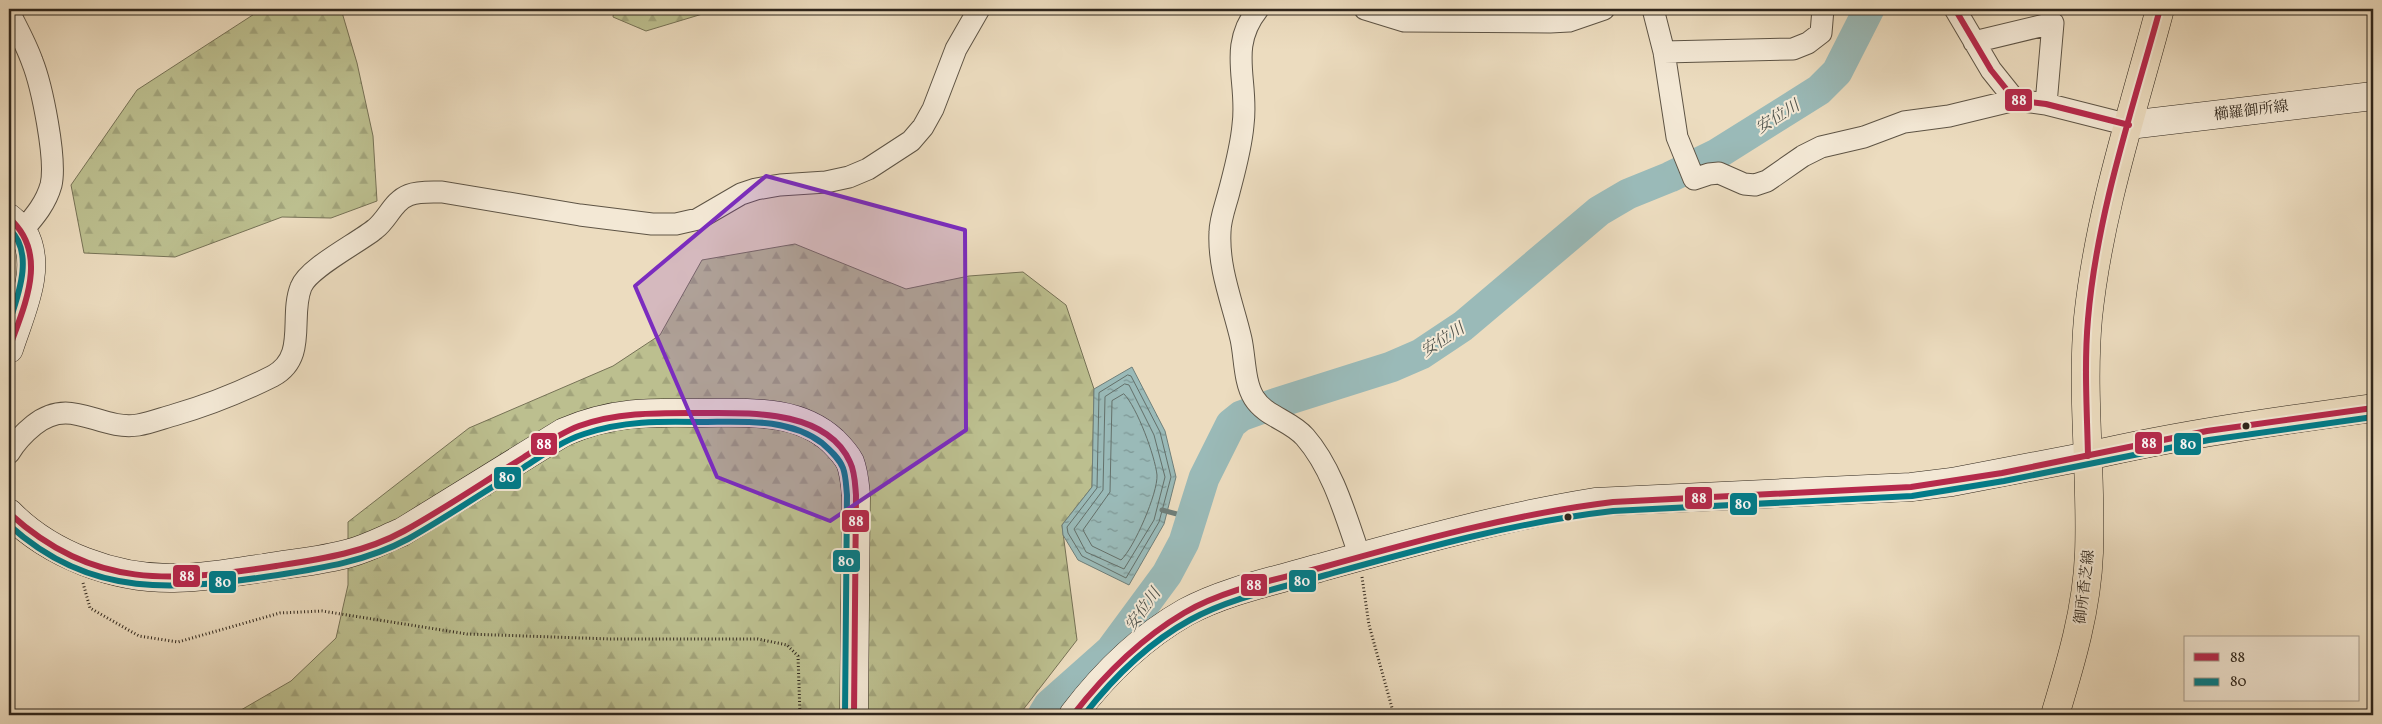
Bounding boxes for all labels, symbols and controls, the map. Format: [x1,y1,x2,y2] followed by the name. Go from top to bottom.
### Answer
[2004,88,2033,112] line badge: 88
[2011,92,2027,111] text: 88
[1752,95,1806,140] water label: 安位川
[2213,96,2290,126] street label: 櫛羅御所線
[1417,317,1471,363] water label: 安位川
[2241,421,2251,431] unlabelled marker
[2134,431,2163,455] line badge: 88
[530,432,558,456] line badge: 88
[2173,432,2202,456] line badge: 80
[2141,435,2157,454] text: 88
[536,436,552,455] text: 88
[2180,436,2196,455] text: 80
[493,466,522,490] line badge: 80
[499,469,515,488] text: 80
[1684,486,1713,510] line badge: 88
[1691,490,1707,509] text: 88
[1729,492,1758,516] line badge: 80
[1735,496,1751,515] text: 80
[841,509,870,533] line badge: 88
[1563,512,1573,522] unlabelled marker
[848,513,864,532] text: 88
[832,549,861,573] line badge: 80
[2070,549,2100,626] street label: 御所香芝線
[838,553,854,572] text: 80
[172,564,201,588] line badge: 88
[179,568,195,587] text: 88
[1288,569,1317,593] line badge: 80
[208,570,237,594] line badge: 80
[1240,573,1268,597] line badge: 88
[1294,573,1310,592] text: 80
[215,574,231,593] text: 80
[1246,577,1262,596] text: 88
[1121,583,1168,636] water label: 安位川
[2184,636,2360,702] legend
[2230,648,2245,669] text: 88
[2230,672,2247,693] text: 80

